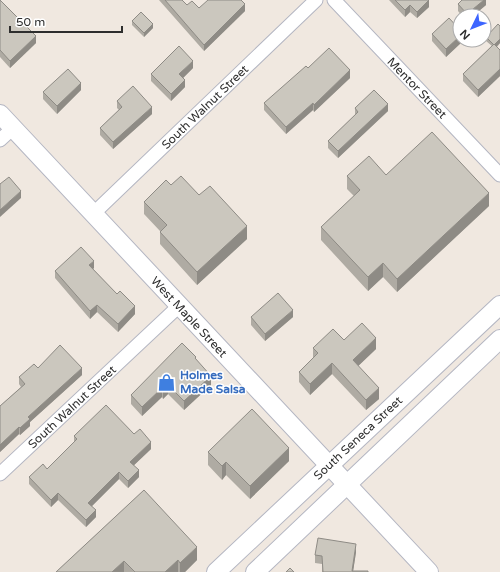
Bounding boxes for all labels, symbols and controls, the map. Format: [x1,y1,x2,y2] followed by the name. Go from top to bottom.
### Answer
[10,8,122,34] scale bar
[452,8,492,48] north arrow
[16,15,45,29] text: 50 m
[457,27,473,42] text: N
[384,55,450,122] street label: Mentor Street
[159,62,252,152] street label: South Walnut Street
[148,274,230,360] street label: West Maple Street
[25,362,119,451] street label: South Walnut Street
[180,368,246,396] place label: Holmes Made Salsa
[157,372,177,392] shop icon: Holmes Made Salsa
[311,393,405,483] street label: South Seneca Street

